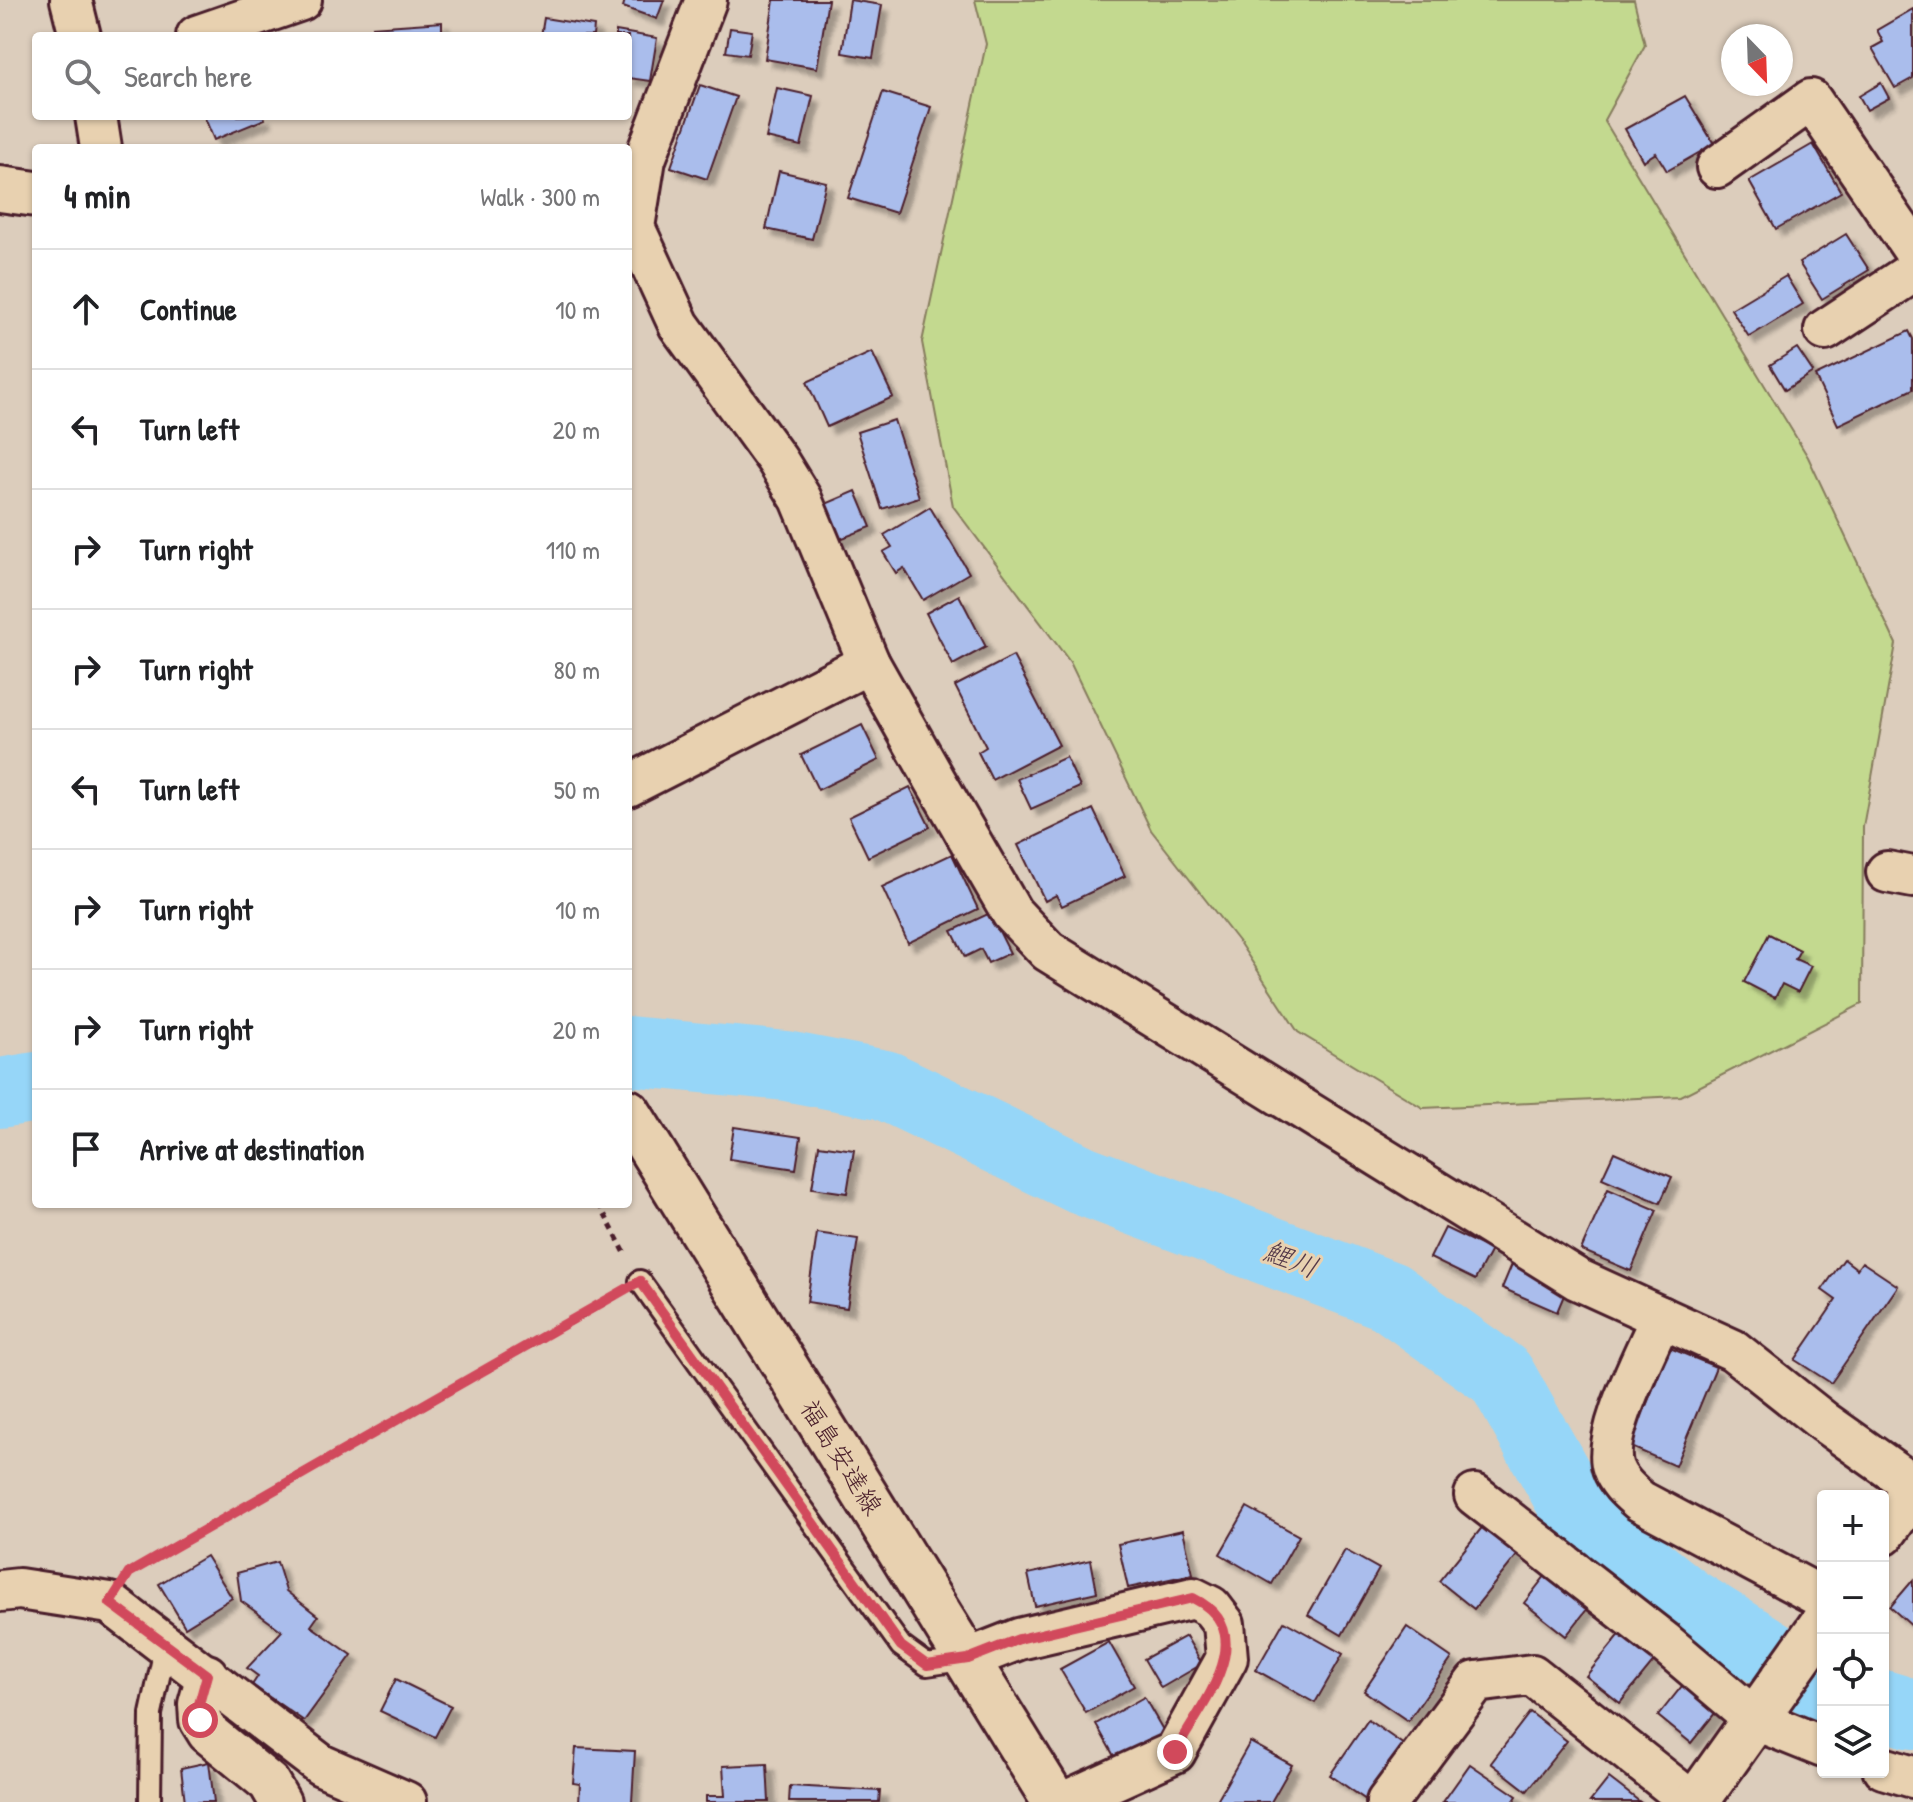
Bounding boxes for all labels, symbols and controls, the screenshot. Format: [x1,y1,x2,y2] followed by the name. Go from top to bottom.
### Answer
[1721,24,1793,96] north arrow
[32,32,632,120] search box
[60,54,104,98] icon: search
[124,56,252,96] text: Search here
[64,173,131,219] text: 4 min
[480,179,600,214] text: Walk · 300 m
[64,287,108,331] icon: ahead
[140,289,237,329] text: Continue
[555,292,600,327] text: 10 m
[64,407,108,451] icon: left
[140,409,239,449] text: Turn left
[553,412,600,447] text: 20 m
[64,527,108,571] icon: right
[140,529,253,569] text: Turn right
[546,532,600,567] text: 110 m
[64,647,108,691] icon: right
[140,649,253,689] text: Turn right
[553,652,600,687] text: 80 m
[64,767,108,811] icon: left
[140,769,239,809] text: Turn left
[554,772,600,807] text: 50 m
[64,887,108,931] icon: right
[140,889,253,929] text: Turn right
[555,892,600,927] text: 10 m
[64,1007,108,1051] icon: right
[140,1009,253,1049] text: Turn right
[553,1012,600,1047] text: 20 m
[64,1127,108,1171] icon: arrive
[140,1129,365,1169] text: Arrive at destination
[1258,1231,1324,1287] water label: 鯉川
[793,1393,891,1521] street label: 福島安達線
[1817,1490,1889,1778] map controls
[1817,1490,1889,1562] button: +
[1817,1562,1889,1634] button: −
[1817,1634,1889,1706] button: locate
[182,1702,218,1738] route start
[1817,1706,1889,1778] button: layers
[1157,1734,1193,1770] route end

